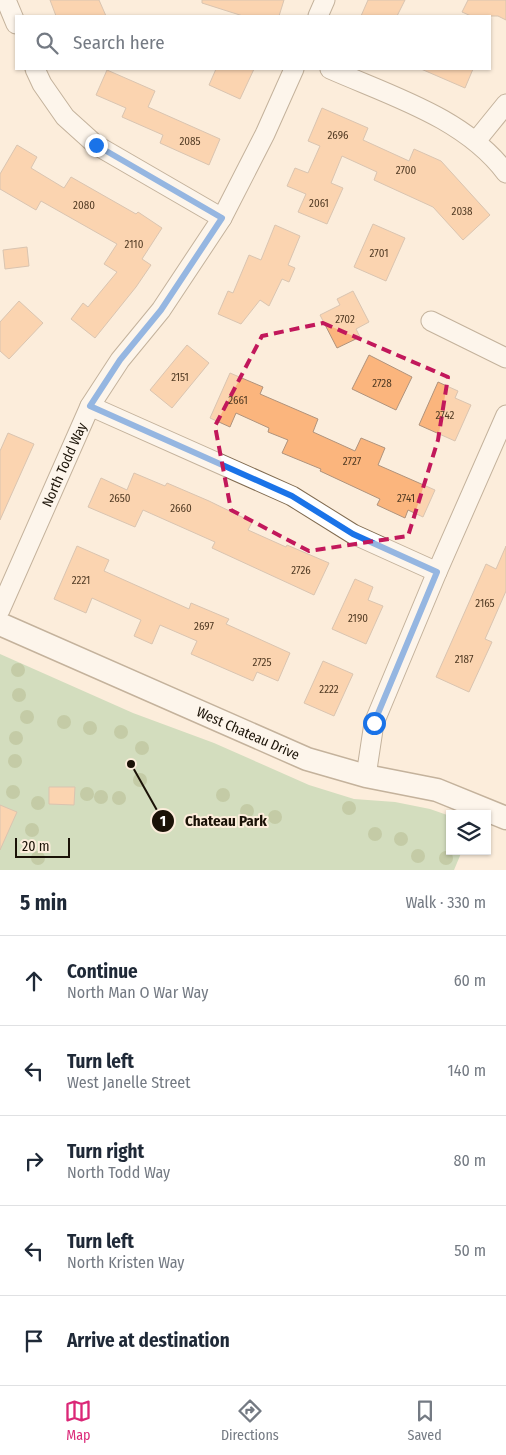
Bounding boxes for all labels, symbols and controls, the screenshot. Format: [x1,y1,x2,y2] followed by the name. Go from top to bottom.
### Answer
[15,15,491,70] search box
[33,29,61,57] icon: search
[73,31,165,54] text: Search here
[328,129,349,142] house number: 2696
[85,134,108,157] route end
[179,135,201,148] house number: 2085
[396,164,417,177] house number: 2700
[309,197,329,210] house number: 2061
[73,199,95,212] house number: 2080
[452,205,473,218] house number: 2038
[125,238,144,251] house number: 2110
[370,247,388,260] house number: 2701
[335,313,355,326] house number: 2702
[171,371,189,384] house number: 2151
[372,377,392,390] house number: 2728
[228,394,248,407] house number: 2661
[436,409,455,422] house number: 2742
[38,419,91,509] street label: North Todd Way
[343,455,362,468] house number: 2727
[109,492,131,505] house number: 2650
[397,492,415,505] house number: 2741
[170,502,192,515] house number: 2660
[291,564,311,577] house number: 2726
[72,574,90,587] house number: 2221
[475,597,495,610] house number: 2165
[348,612,368,625] house number: 2190
[194,620,214,633] house number: 2697
[455,653,474,666] house number: 2187
[252,656,272,669] house number: 2725
[319,683,339,696] house number: 2222
[194,703,302,763] street label: West Chateau Drive
[363,712,386,735] route start
[150,806,277,836] callout: Chateau Park
[446,810,491,855] map controls
[446,810,491,855] button: layers
[160,812,166,830] text: 1
[185,812,267,830] text: Chateau Park
[15,835,70,858] scale bar
[22,838,50,855] text: 20 m
[20,890,67,916] text: 5 min
[405,893,486,912] text: Walk · 330 m
[67,960,138,983] text: Continue
[20,967,48,995] icon: ahead
[454,971,486,990] text: 60 m
[67,983,208,1002] text: North Man O War Way
[67,1050,134,1073] text: Turn left
[20,1057,48,1085] icon: left
[448,1061,486,1080] text: 140 m
[67,1073,190,1092] text: West Janelle Street
[67,1140,144,1163] text: Turn right
[20,1147,48,1175] icon: right
[454,1151,486,1170] text: 80 m
[67,1163,170,1182] text: North Todd Way
[67,1230,134,1253] text: Turn left
[20,1237,48,1265] icon: left
[454,1241,486,1260] text: 50 m
[67,1253,184,1272] text: North Kristen Way
[20,1327,48,1355] icon: arrive
[67,1329,230,1352] text: Arrive at destination
[64,1397,92,1444] tab: Map
[221,1397,279,1444] tab: Directions
[407,1397,442,1444] tab: Saved

